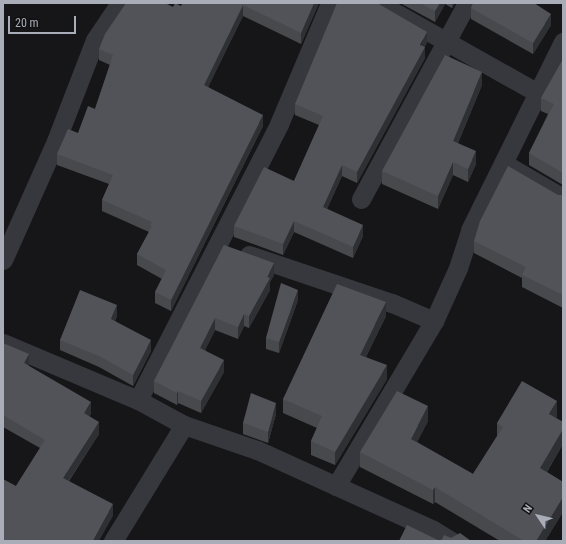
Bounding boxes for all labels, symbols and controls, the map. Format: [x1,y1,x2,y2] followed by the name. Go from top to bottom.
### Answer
[10,8,78,34] scale bar
[15,16,39,30] text: 20 m
[518,496,558,536] north arrow
[521,502,535,515] text: N

